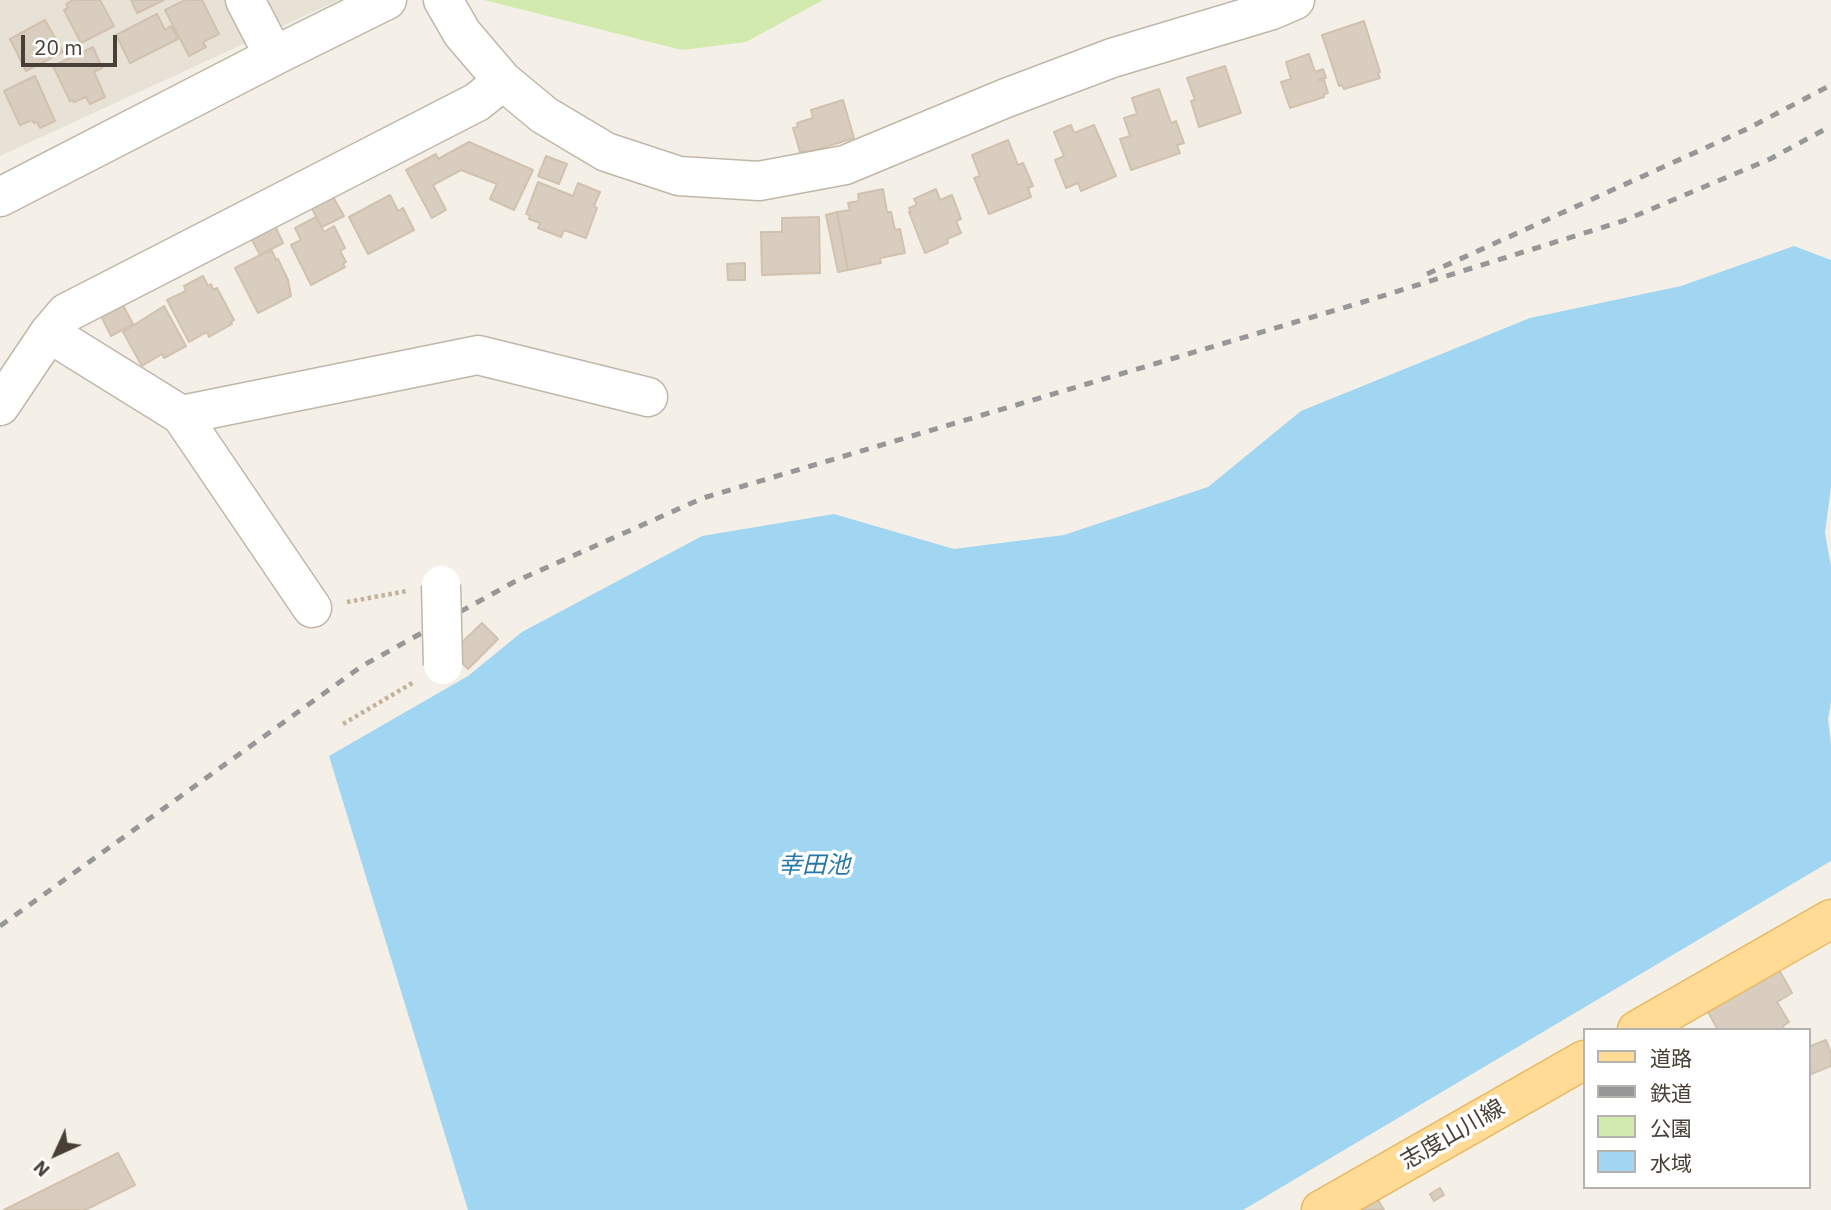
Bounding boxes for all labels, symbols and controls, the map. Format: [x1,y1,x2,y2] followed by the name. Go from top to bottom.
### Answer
[24,21,121,65] scale bar
[34,33,83,61] text: 20 m
[778,852,850,880] water label: 幸田池
[1582,1028,1810,1189] legend
[1650,1044,1692,1072] text: 道路
[1650,1079,1692,1107] text: 鉄道
[1396,1094,1510,1176] street label: 志度山川線
[1650,1114,1692,1142] text: 公園
[21,1119,91,1189] north arrow
[1650,1149,1692,1177] text: 水域
[28,1156,55,1182] text: N

